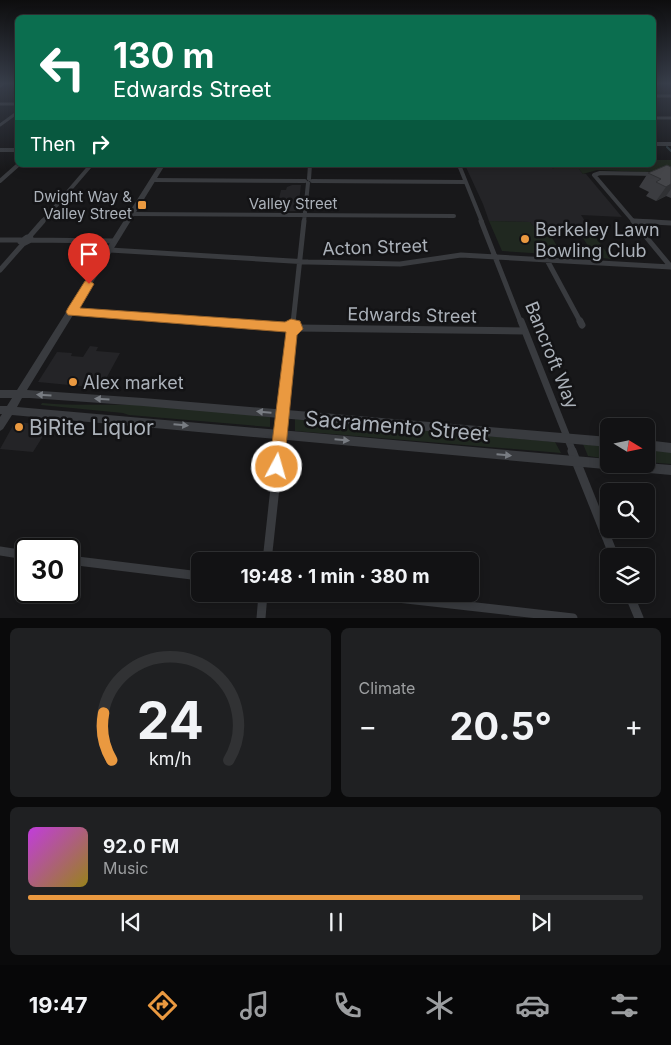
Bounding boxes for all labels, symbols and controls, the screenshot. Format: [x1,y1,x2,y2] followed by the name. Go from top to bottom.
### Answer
[113,34,215,76] text: 130 m
[30,35,95,100] icon: left
[113,76,271,102] text: Edwards Street
[86,130,114,158] icon: right
[30,133,76,156] text: Then
[34,187,132,223] place label: Dwight Way & Valley Street
[249,194,337,213] street label: Valley Street
[136,199,148,211] marker: Dwight Way & Valley Street
[535,219,660,261] place label: Berkeley Lawn Bowling Club
[68,233,110,284] pin
[519,233,531,245] marker: Berkeley Lawn Bowling Club
[322,235,428,259] street label: Acton Street
[75,240,103,268] icon: arrive
[521,298,583,412] street label: Bancroft Way
[347,303,477,327] street label: Edwards Street
[83,372,184,393] place label: Alex market
[67,376,79,388] marker: Alex market
[36,390,52,398] one-way arrow
[94,395,110,403] one-way arrow
[304,406,490,447] street label: Sacramento Street
[256,408,272,416] one-way arrow
[29,415,154,440] place label: BiRite Liquor
[600,418,655,472] north arrow
[600,418,655,603] map controls
[13,421,25,433] marker: BiRite Liquor
[173,422,189,430] one-way arrow
[335,436,351,444] one-way arrow
[250,440,302,492] position arrow
[497,451,513,459] one-way arrow
[600,483,655,538] button: search
[15,538,80,603] speed limit sign: 30
[600,548,655,603] button: layers
[240,565,430,588] text: 19:48 · 1 min · 380 m
[359,678,415,698] text: Climate
[137,689,204,752] text: 24
[450,703,552,749] text: 20.5°
[359,709,377,743] text: −
[624,709,643,743] text: +
[149,748,191,769] text: km/h
[103,835,179,858] text: 92.0 FM
[103,858,148,878] text: Music
[117,908,145,936] icon: previous
[322,908,350,936] icon: pause
[527,908,555,936] icon: next
[145,988,180,1023] icon: directions
[237,988,272,1023] icon: music
[330,988,365,1023] icon: phone
[422,988,457,1023] icon: climate
[515,988,550,1023] icon: car
[607,988,642,1023] icon: filters
[29,992,88,1018] text: 19:47

